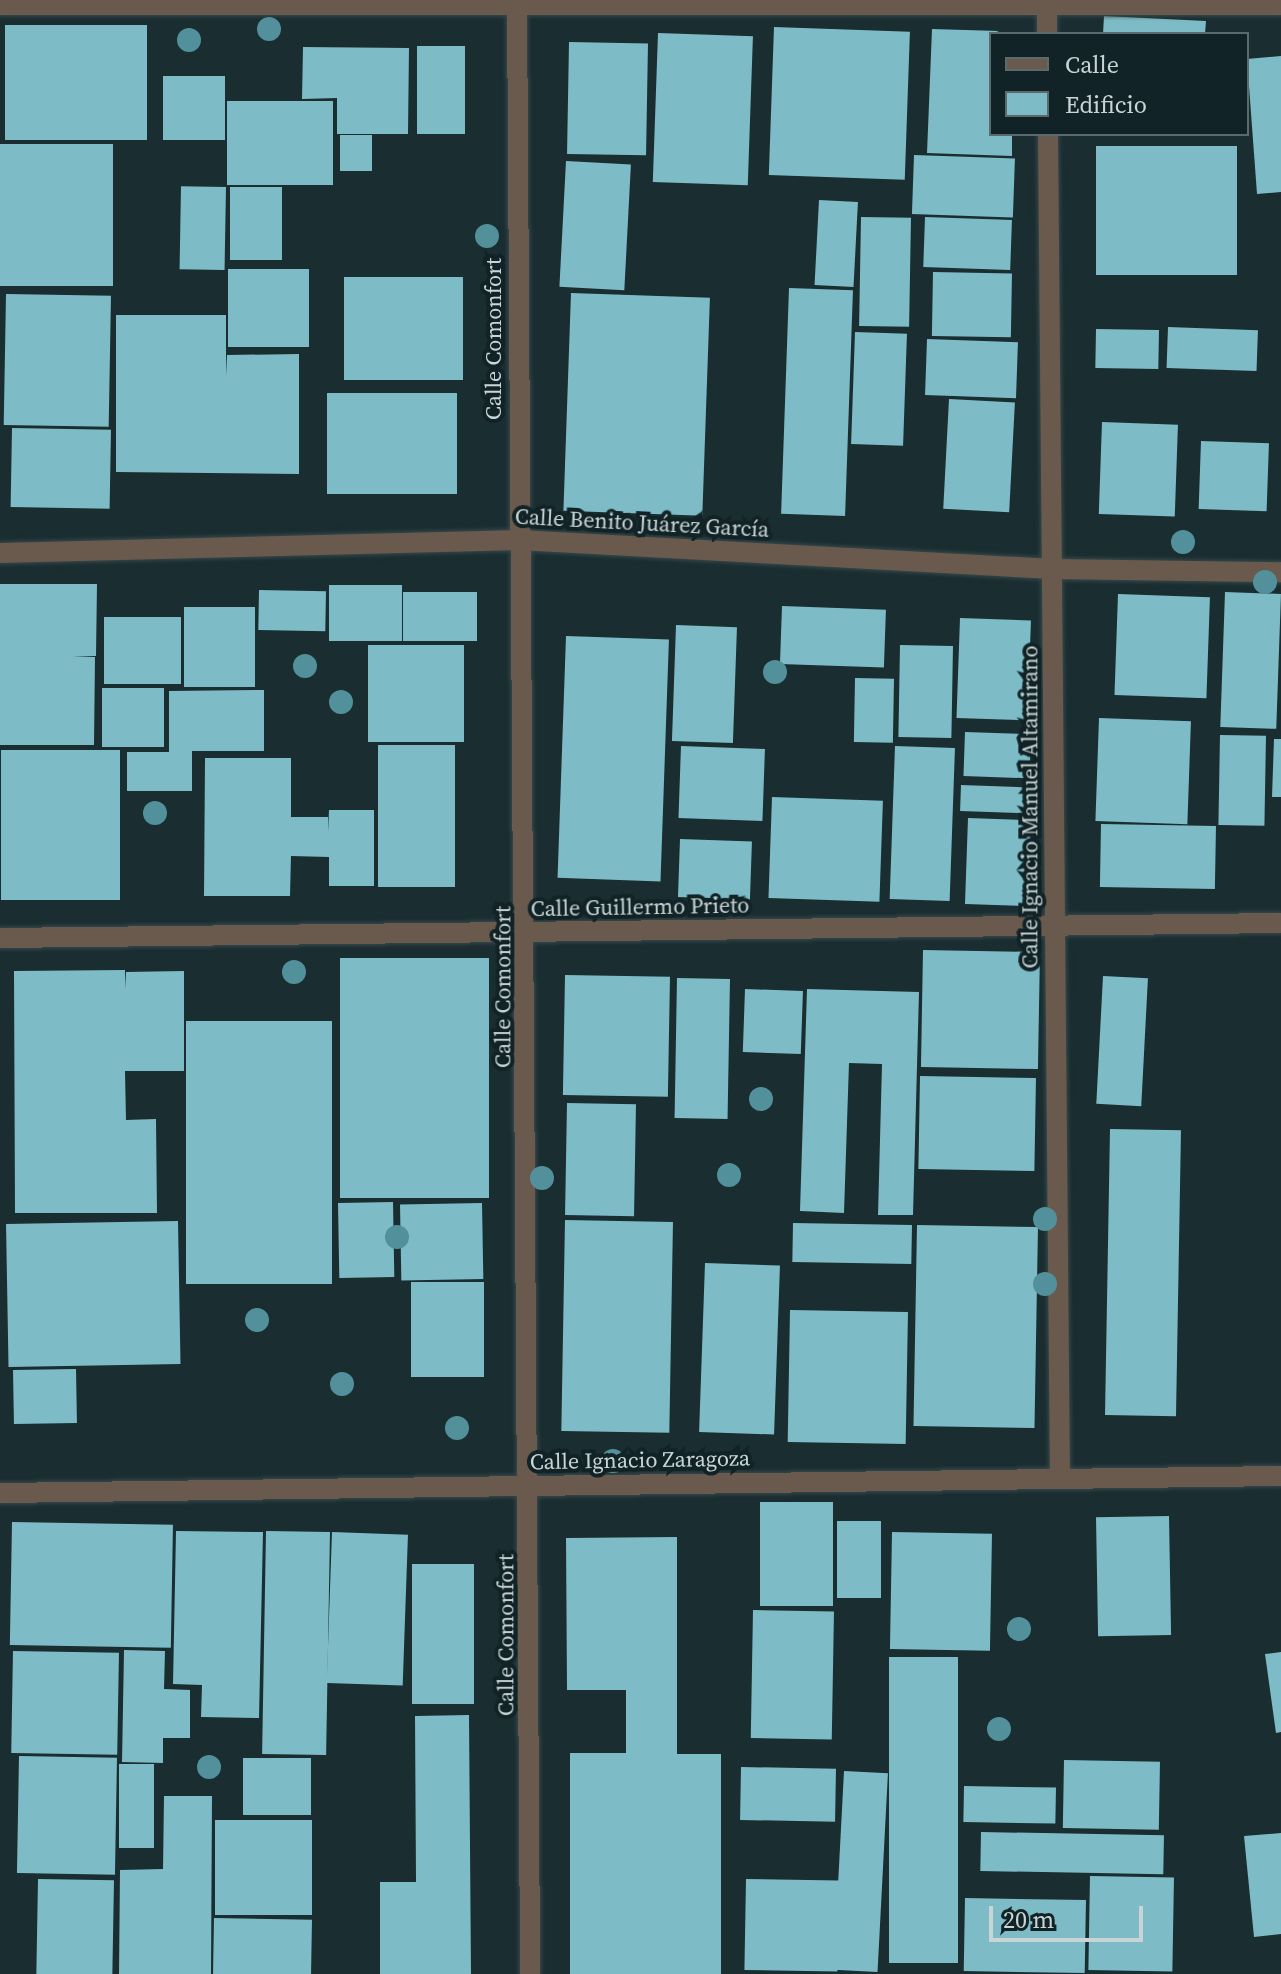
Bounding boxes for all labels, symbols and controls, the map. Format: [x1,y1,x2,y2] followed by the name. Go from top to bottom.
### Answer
[989,32,1249,136] legend
[1065,48,1119,81] text: Calle
[1065,88,1147,121] text: Edificio
[481,258,507,420] street label: Calle Comonfort
[514,503,770,543] street label: Calle Benito Juárez García
[1017,645,1043,969] street label: Calle Ignacio Manuel Altamirano
[530,892,750,922] street label: Calle Guillermo Prieto
[490,906,516,1068] street label: Calle Comonfort
[530,1445,750,1475] street label: Calle Ignacio Zaragoza
[493,1554,519,1716] street label: Calle Comonfort
[993,1890,1147,1940] scale bar
[1003,1903,1054,1936] text: 20 m

